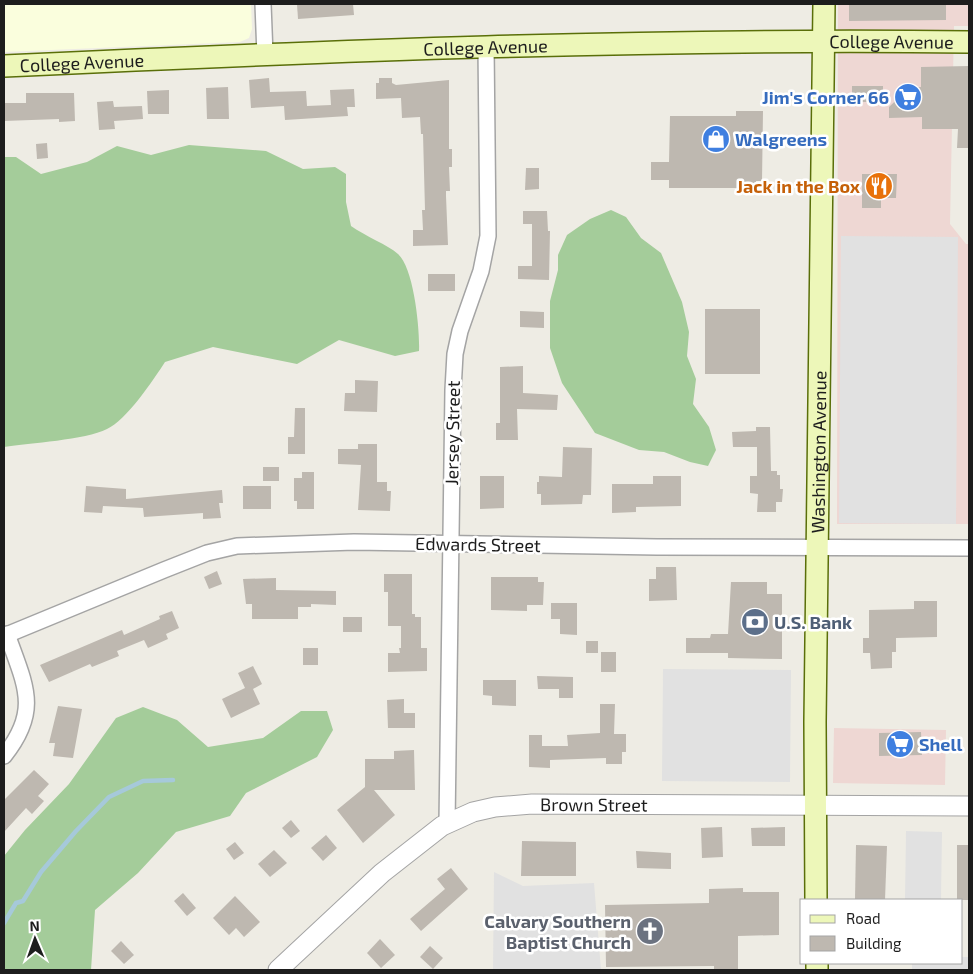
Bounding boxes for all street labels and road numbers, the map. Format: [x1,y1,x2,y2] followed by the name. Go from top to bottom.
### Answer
[829,30,954,53] street label: College Avenue
[423,34,548,60] street label: College Avenue
[19,49,145,76] street label: College Avenue
[806,370,830,534] street label: Washington Avenue
[440,380,464,486] street label: Jersey Street
[415,532,541,556] street label: Edwards Street
[540,793,648,816] street label: Brown Street

